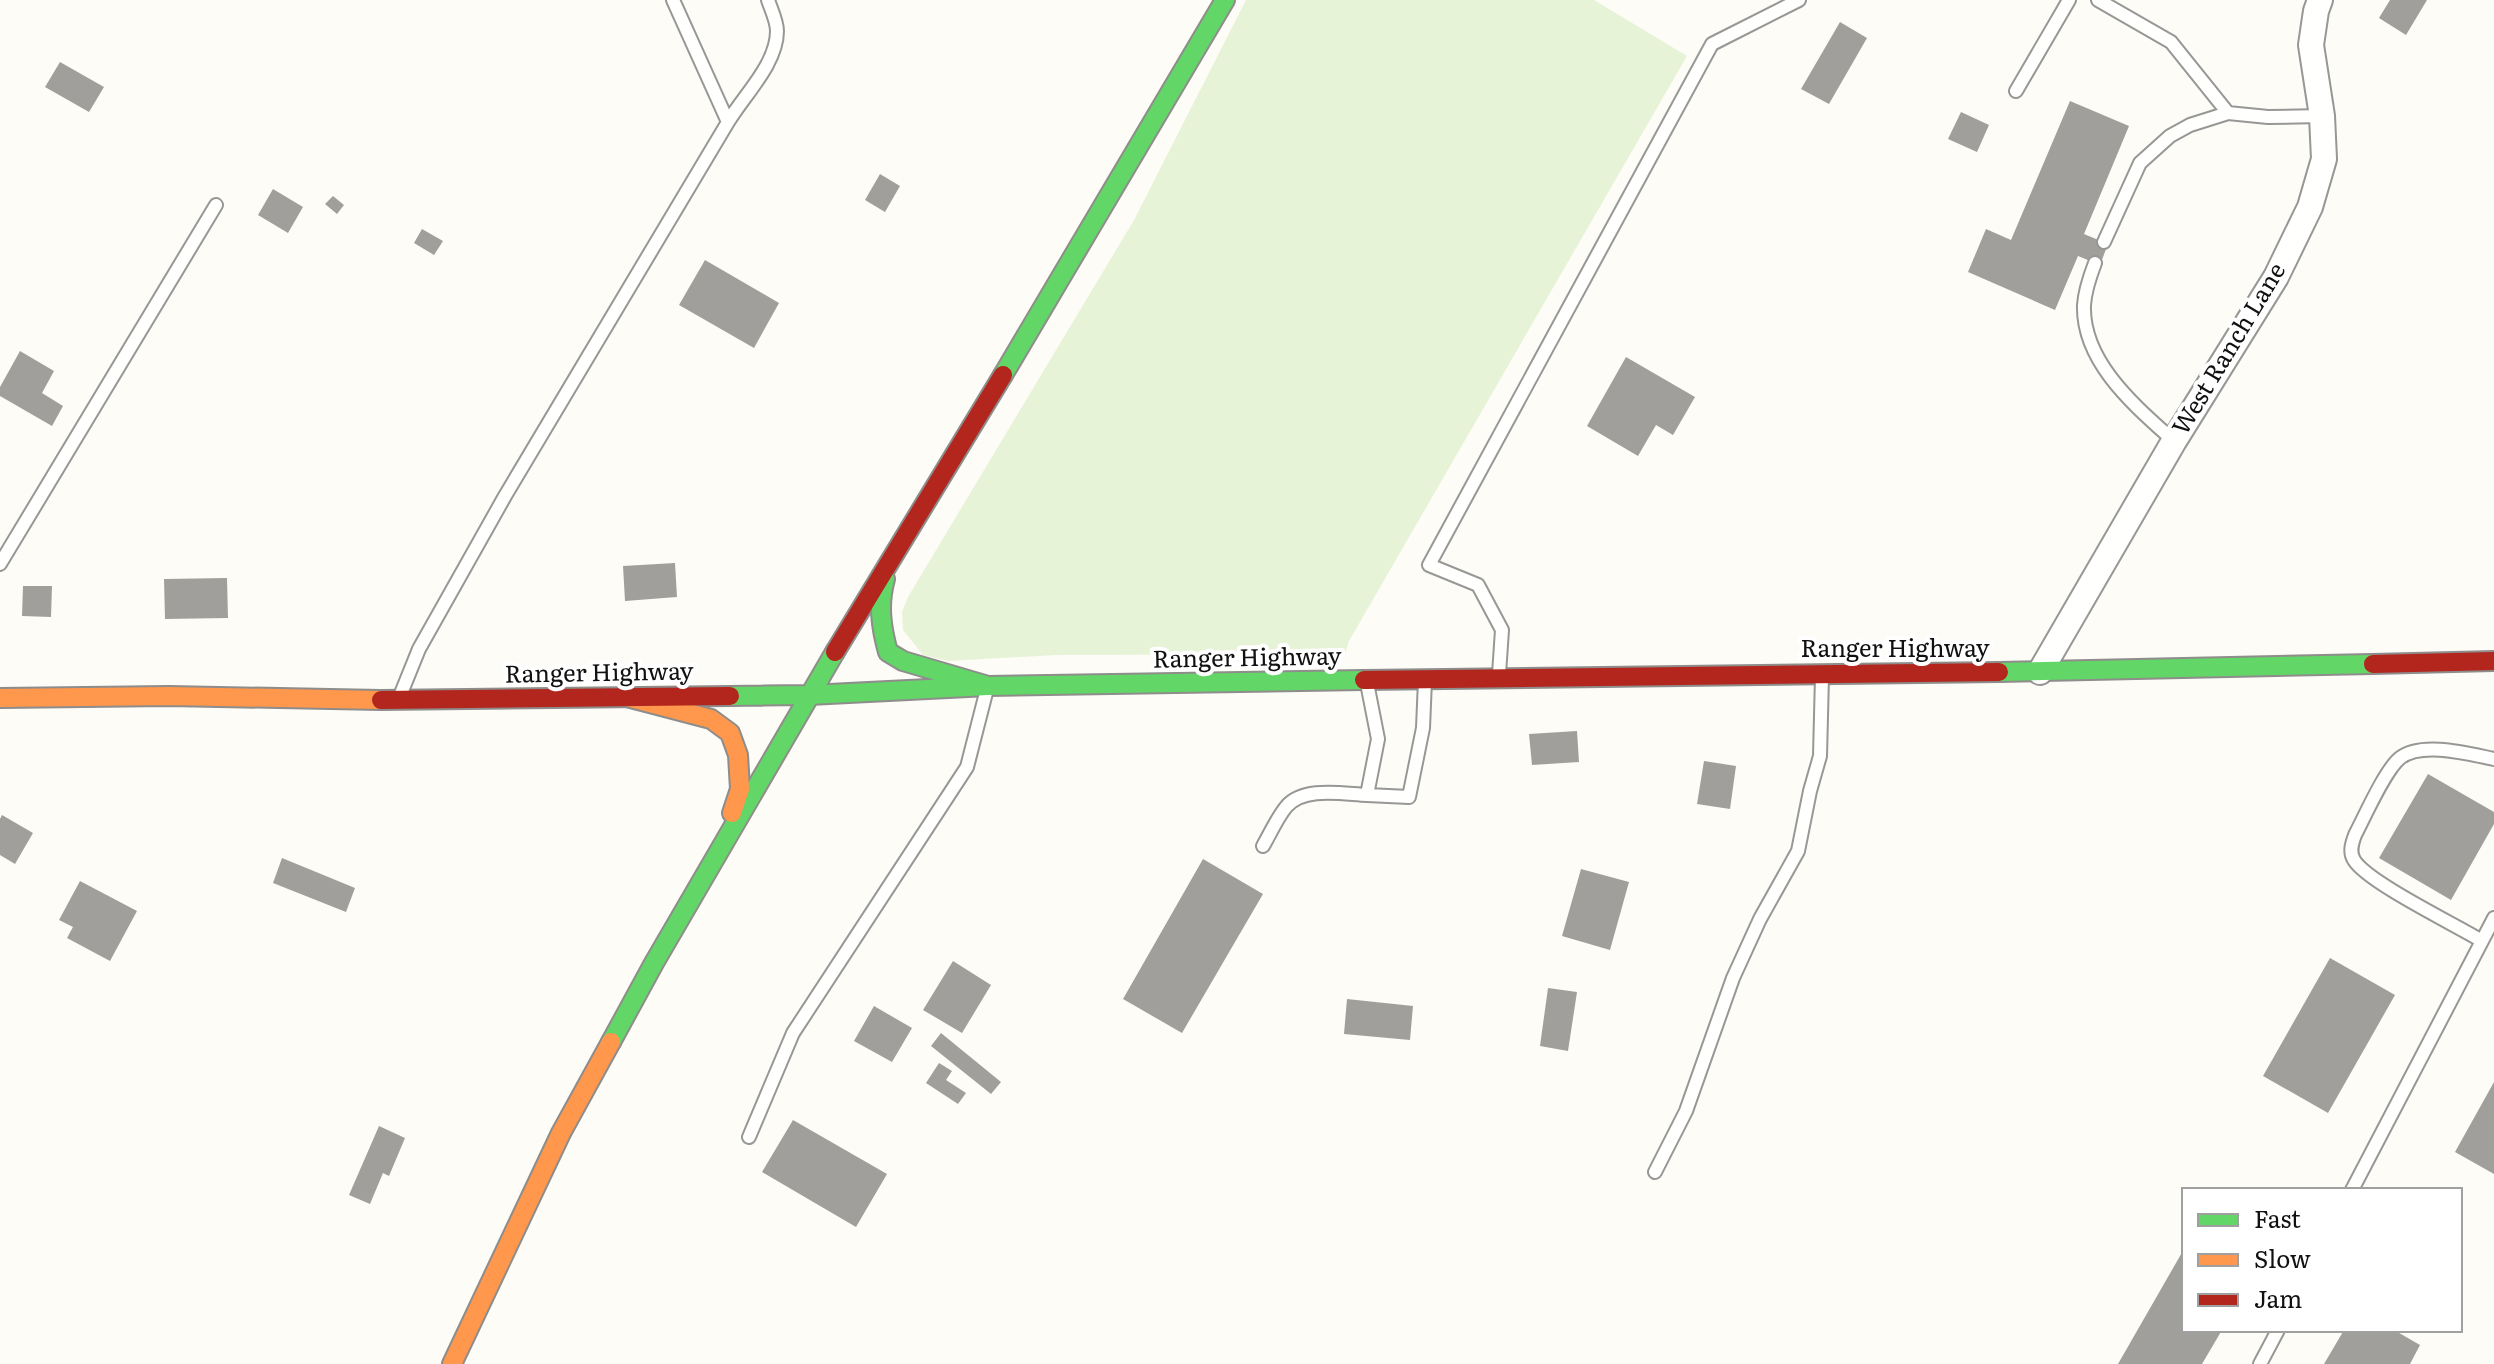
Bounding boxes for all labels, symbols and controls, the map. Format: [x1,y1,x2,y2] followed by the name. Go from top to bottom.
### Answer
[2162,255,2292,440] street label: West Ranch Lane
[1800,629,1990,664] street label: Ranger Highway
[1152,636,1342,675] street label: Ranger Highway
[504,651,694,690] street label: Ranger Highway
[2182,1188,2462,1332] legend
[2254,1200,2301,1235] text: Fast
[2254,1240,2311,1275] text: Slow
[2254,1280,2302,1315] text: Jam

